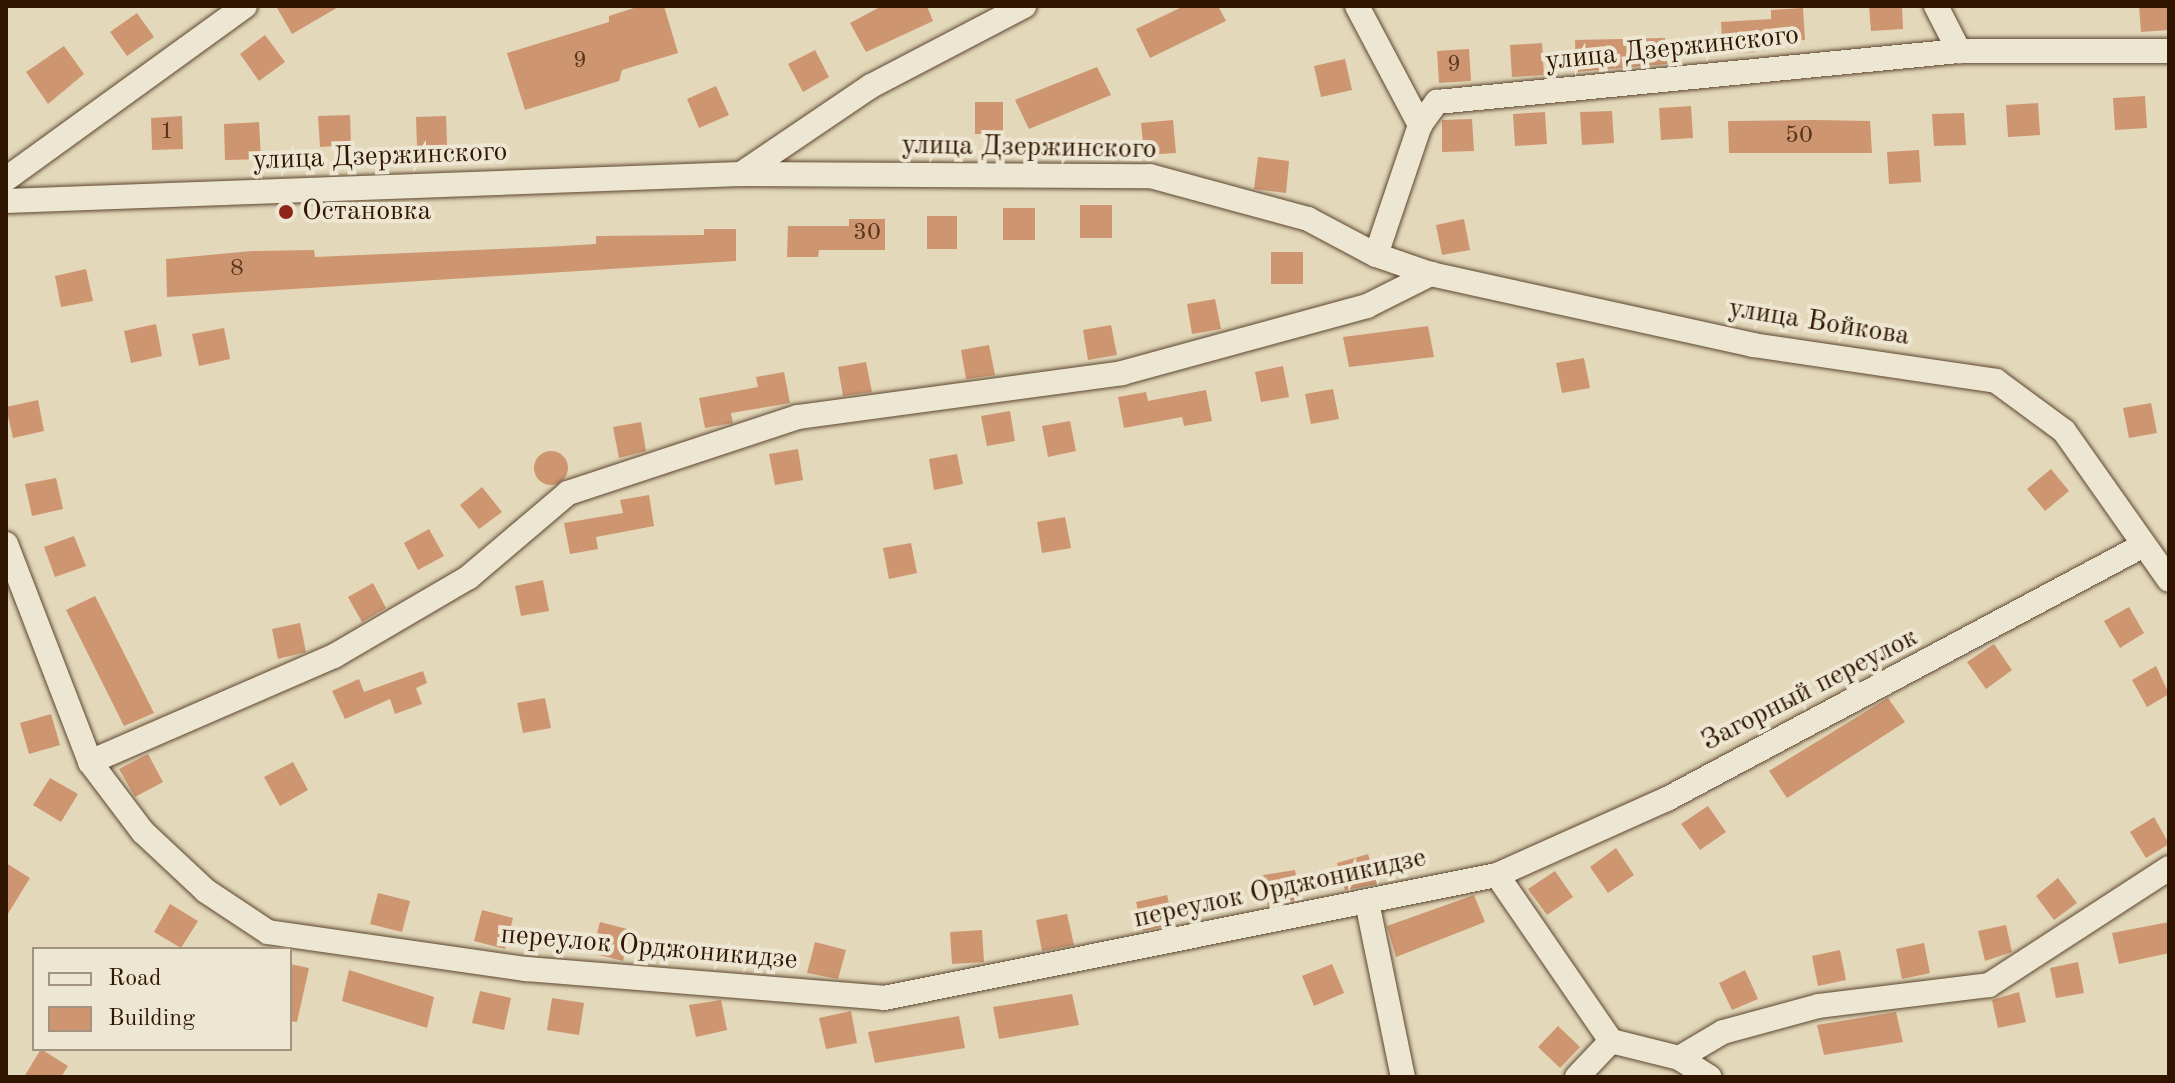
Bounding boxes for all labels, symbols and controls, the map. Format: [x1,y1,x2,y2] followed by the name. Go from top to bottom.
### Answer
[1543,19,1801,79] street label: улица Дзержинского
[573,48,587,76] house number: 9
[1447,52,1461,80] house number: 9
[160,119,174,147] house number: 1
[1785,123,1813,151] house number: 50
[901,129,1157,167] street label: улица Дзержинского
[252,136,508,178] street label: улица Дзержинского
[302,195,431,229] place label: Остановка
[277,203,295,221] marker: Остановка
[853,220,881,248] house number: 30
[230,256,244,284] house number: 8
[1726,292,1912,354] street label: улица Войкова
[1696,621,1924,759] street label: Загорный переулок
[1131,842,1429,936] street label: переулок Орджоникидзе
[499,918,799,978] street label: переулок Орджоникидзе
[32,947,292,1051] legend
[108,967,161,991] text: Road
[108,1007,195,1031] text: Building

